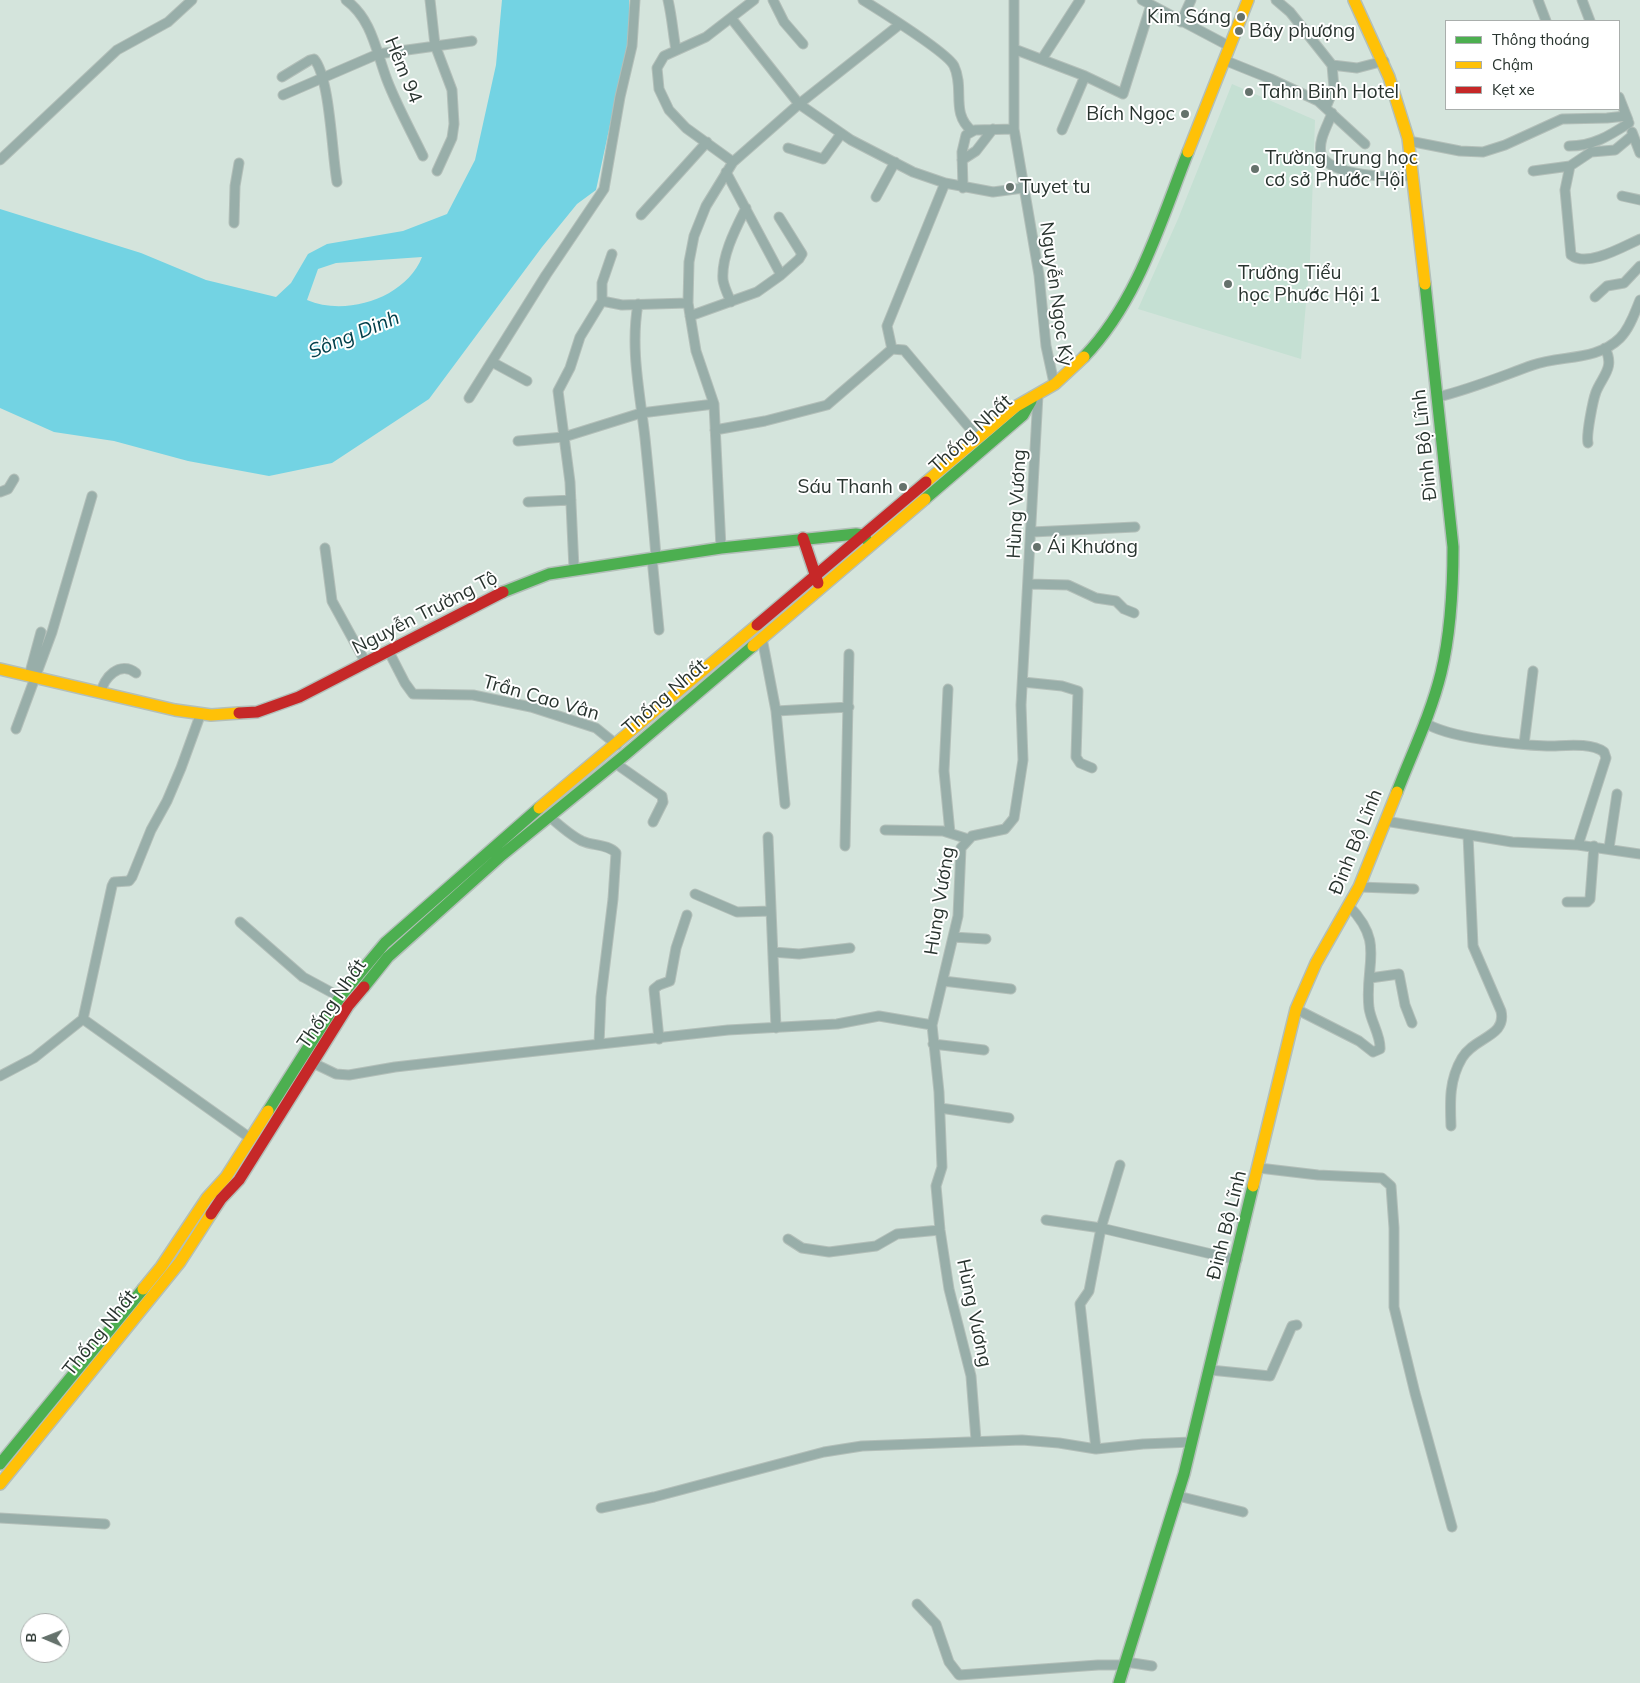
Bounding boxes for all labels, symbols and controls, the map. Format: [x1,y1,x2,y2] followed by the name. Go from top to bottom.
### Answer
[1147,6,1231,28] place label: Kim Sáng
[1235,11,1247,23] marker: Kim Sáng
[1249,20,1355,42] place label: Bảy phượng
[1445,20,1620,110] legend
[1233,25,1245,37] marker: Bảy phượng
[1492,30,1590,49] text: Thông thoáng
[379,34,427,106] street label: Hẻm 94
[1492,55,1533,74] text: Chậm
[1492,80,1535,99] text: Kẹt xe
[1259,81,1399,103] place label: Tahn Binh Hotel
[1243,86,1255,98] marker: Tahn Binh Hotel
[1086,103,1175,125] place label: Bích Ngọc
[1179,108,1191,120] marker: Bích Ngọc
[1265,147,1418,191] place label: Trường Trung học cơ sở Phước Hội
[1249,163,1261,175] marker: Trường Trung học cơ sở Phước Hội
[1020,176,1091,198] place label: Tuyet tu
[1004,181,1016,193] marker: Tuyet tu
[1035,220,1077,368] street label: Nguyễn Ngọc Kỳ
[1238,262,1380,306] place label: Trường Tiểu học Phước Hội 1
[1222,278,1234,290] marker: Trường Tiểu học Phước Hội 1
[305,306,403,364] water label: Sông Dinh
[1408,388,1442,502] street label: Đinh Bộ Lĩnh
[925,390,1017,478] street label: Thống Nhất
[1003,449,1031,559] street label: Hùng Vương
[798,476,893,498] place label: Sáu Thanh
[897,481,909,493] marker: Sáu Thanh
[1047,536,1138,558] place label: Ái Khương
[1031,541,1043,553] marker: Ái Khương
[348,566,502,660] street label: Nguyễn Trường Tộ
[618,654,712,740] street label: Thống Nhất
[480,670,602,726] street label: Trần Cao Vân
[1324,786,1388,898] street label: Đinh Bộ Lĩnh
[920,845,960,957] street label: Hùng Vương
[293,955,371,1053] street label: Thống Nhất
[1202,1168,1252,1282] street label: Đinh Bộ Lĩnh
[951,1257,997,1369] street label: Hùng Vương
[58,1285,142,1381] street label: Thống Nhất
[20,1613,70,1663] north arrow
[22,1633,40,1643] text: B

